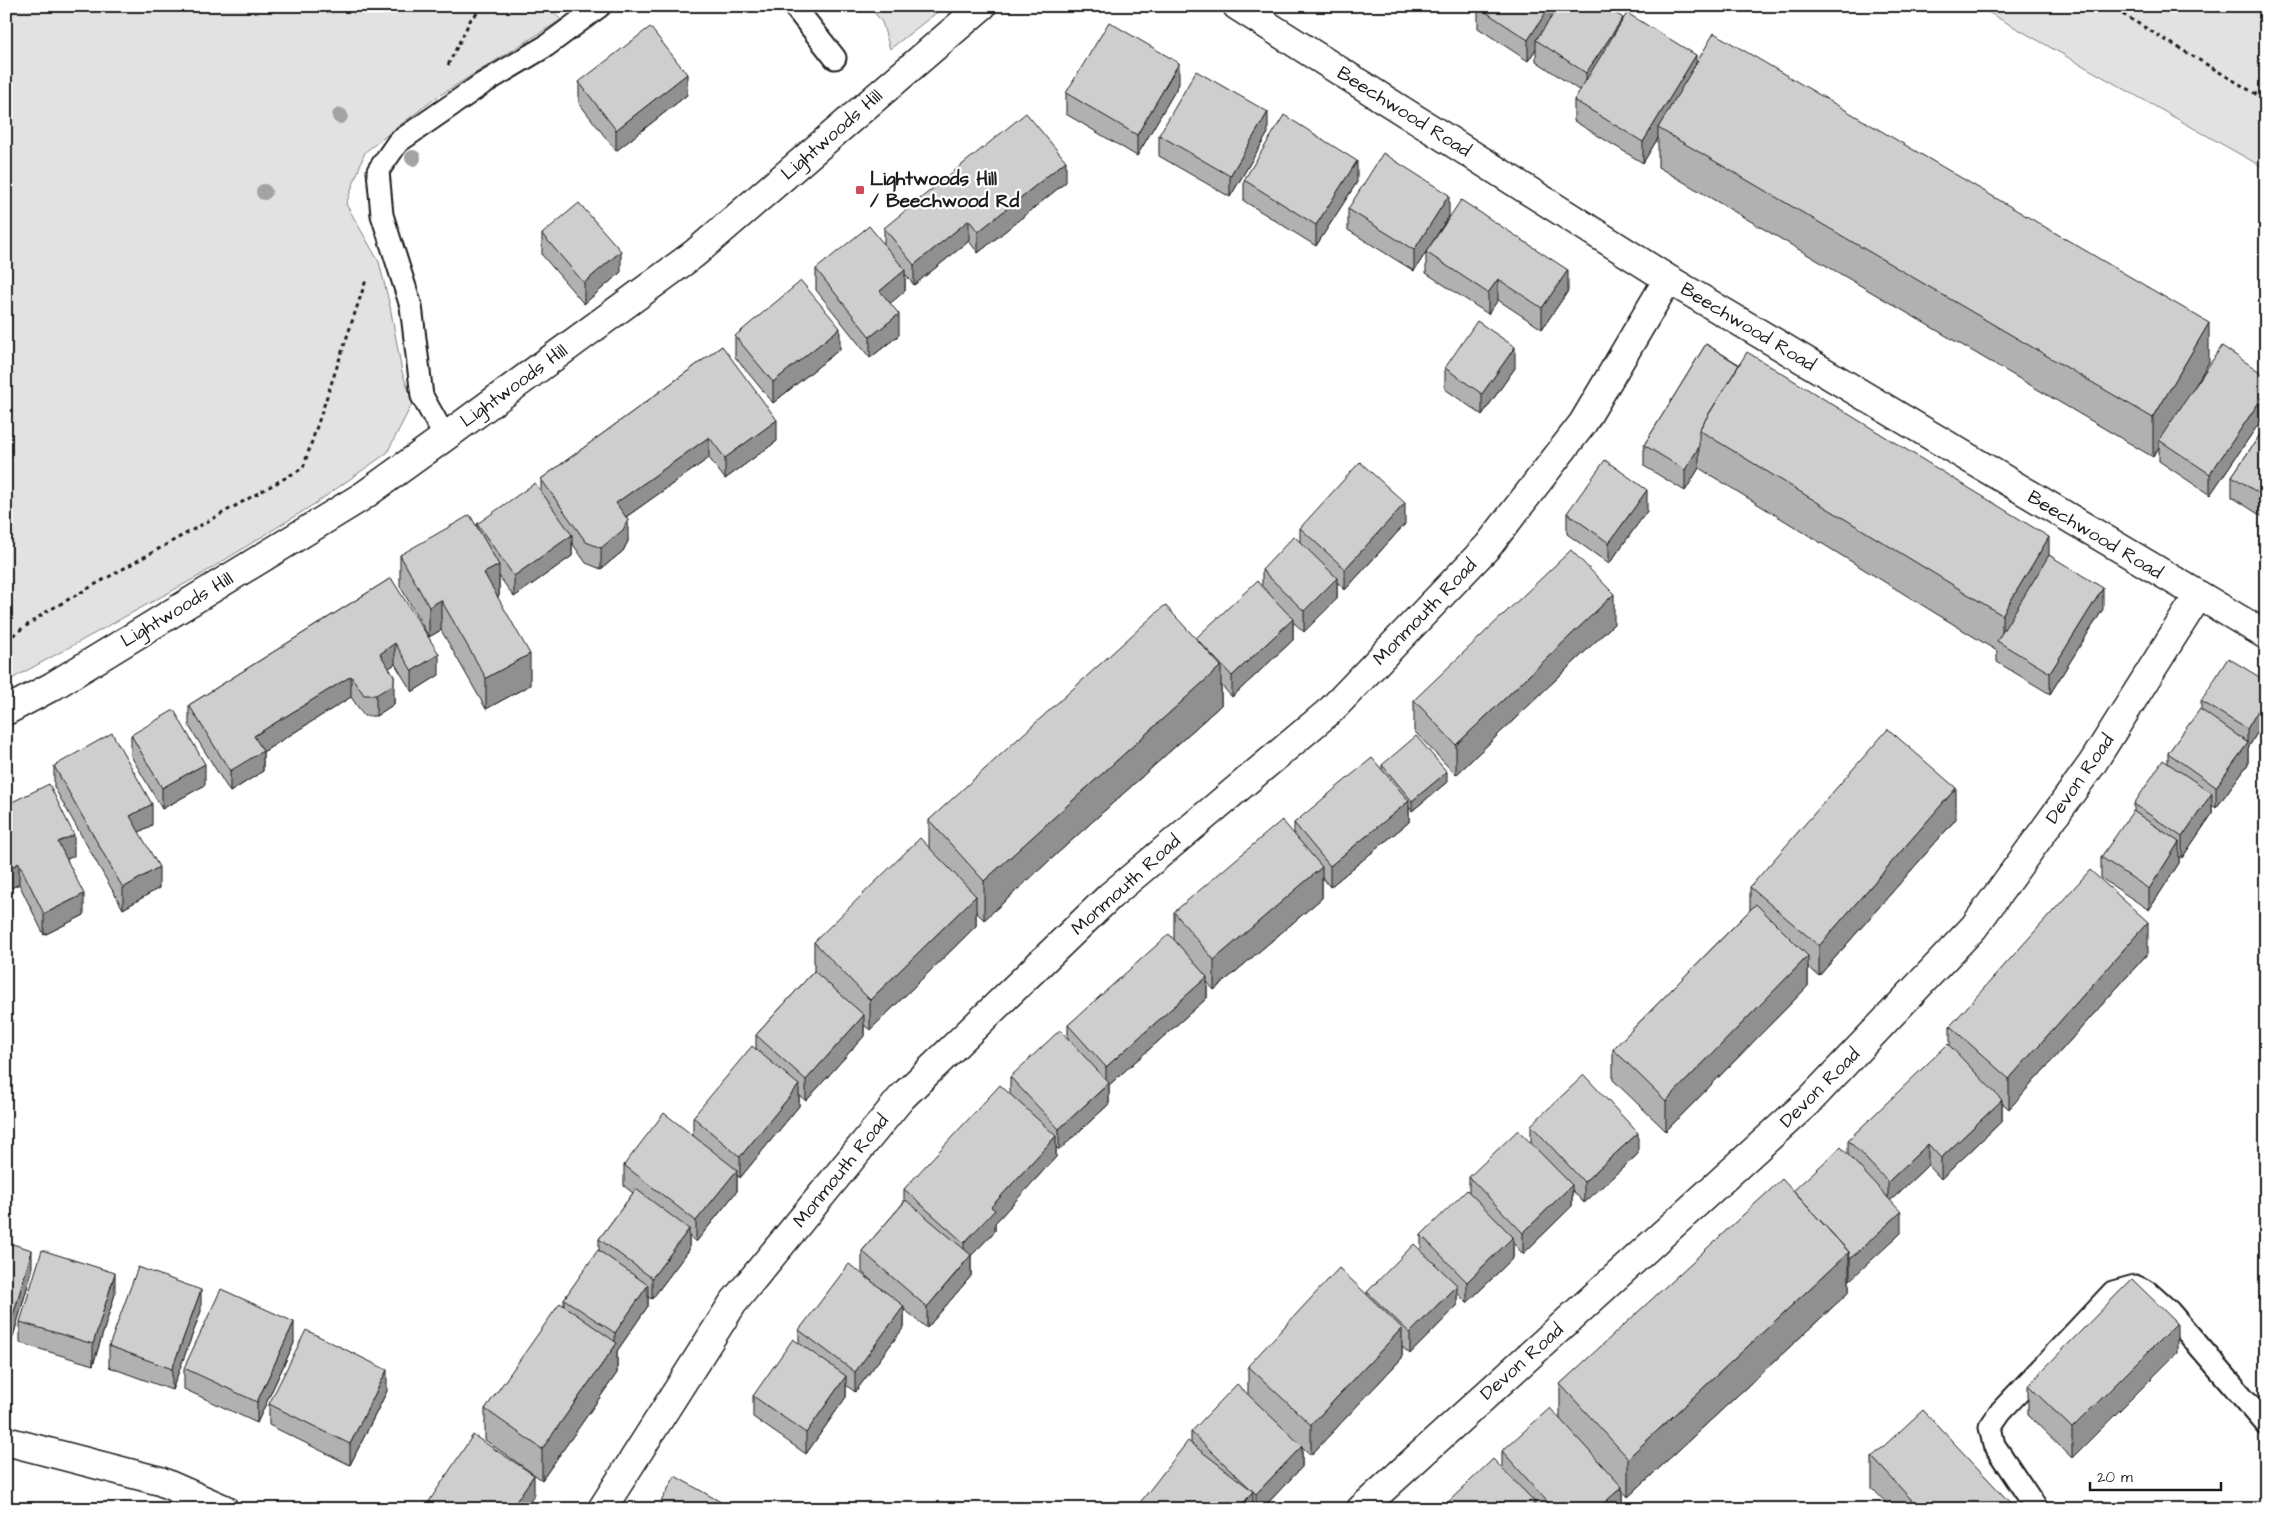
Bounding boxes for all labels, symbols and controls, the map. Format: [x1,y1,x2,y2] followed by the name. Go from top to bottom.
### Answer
[1332,60,1476,164] street label: Beechwood Road
[775,83,889,188] street label: Lightwoods Hill
[870,166,1019,215] place label: Lightwoods Hill / Beechwood Rd
[854,184,866,196] marker: Lightwoods Hill / Beechwood Rd
[1675,276,1821,378] street label: Beechwood Road
[455,338,574,435] street label: Lightwoods Hill
[2022,484,2168,586] street label: Beechwood Road
[1367,552,1483,672] street label: Monmouth Road
[116,566,239,655] street label: Lightwoods Hill
[2039,728,2121,829] street label: Devon Road
[1065,828,1187,942] street label: Monmouth Road
[1774,1042,1866,1134] street label: Devon Road
[787,1108,896,1234] street label: Monmouth Road
[1474,1317,1570,1407] street label: Devon Road
[2090,1460,2221,1492] scale bar
[2097,1467,2133,1488] text: 20 m

